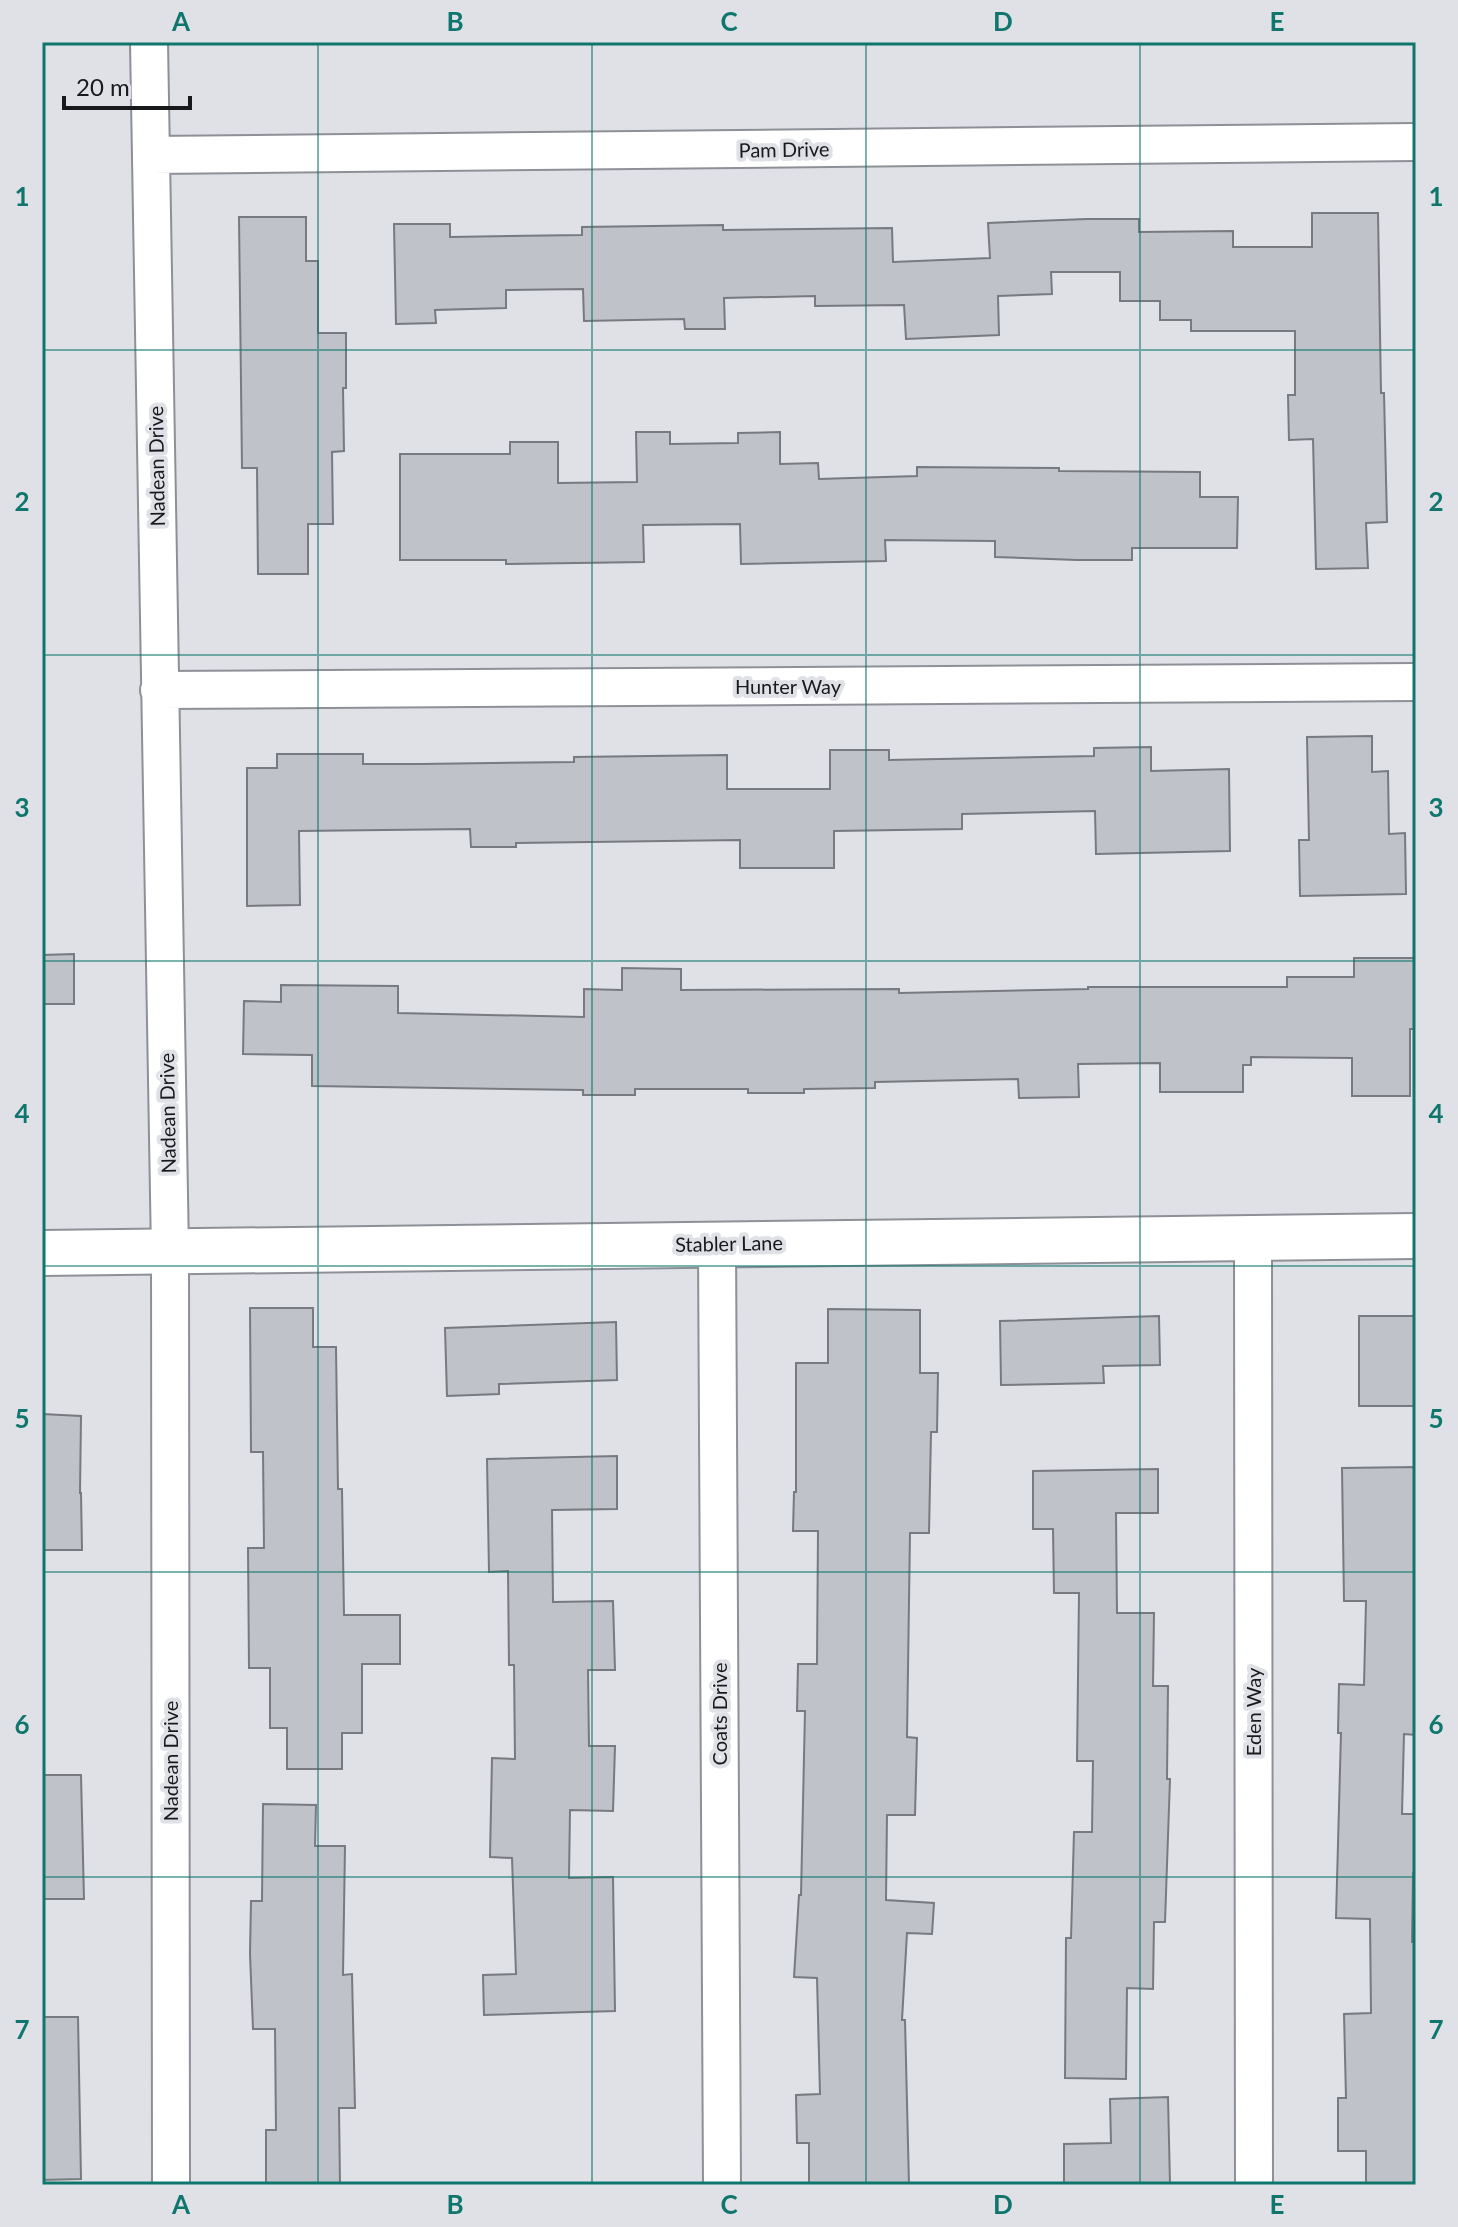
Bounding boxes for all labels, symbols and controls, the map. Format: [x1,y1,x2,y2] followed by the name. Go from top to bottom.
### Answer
[171,5,191,37] text: A
[446,5,464,37] text: B
[720,5,738,37] text: C
[993,5,1013,37] text: D
[1270,5,1284,37] text: E
[64,60,190,110] scale bar
[76,72,130,101] text: 20 m
[738,136,830,162] street label: Pam Drive
[14,180,30,212] text: 1
[1428,180,1444,212] text: 1
[143,406,169,526] street label: Nadean Drive
[14,485,30,517] text: 2
[1428,485,1444,517] text: 2
[735,674,842,698] street label: Hunter Way
[14,791,30,823] text: 3
[1428,791,1444,823] text: 3
[154,1053,180,1173] street label: Nadean Drive
[14,1097,30,1129] text: 4
[1428,1097,1444,1129] text: 4
[675,1230,783,1256] street label: Stabler Lane
[14,1402,30,1434] text: 5
[1428,1402,1444,1434] text: 5
[707,1663,731,1765] street label: Coats Drive
[1241,1667,1265,1756] street label: Eden Way
[158,1701,182,1821] street label: Nadean Drive
[14,1708,30,1740] text: 6
[1428,1708,1444,1740] text: 6
[14,2013,30,2045] text: 7
[1428,2013,1444,2045] text: 7
[171,2188,191,2220] text: A
[446,2188,464,2220] text: B
[720,2188,738,2220] text: C
[993,2188,1013,2220] text: D
[1270,2188,1284,2220] text: E

